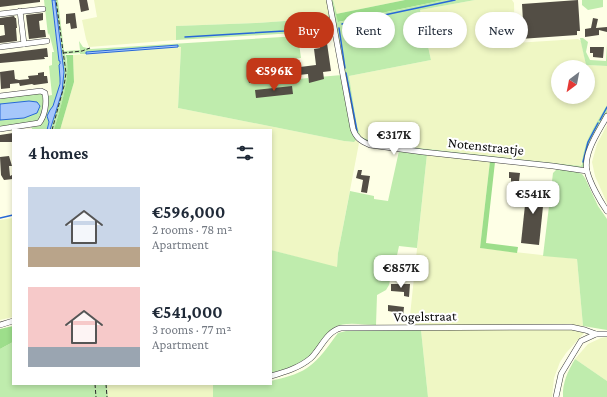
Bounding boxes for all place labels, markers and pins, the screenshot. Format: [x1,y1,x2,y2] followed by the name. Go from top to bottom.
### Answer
[246,58,302,92] pin: €596K
[366,122,422,156] pin: €317K
[505,181,561,215] pin: €541K
[373,255,429,289] pin: €857K

